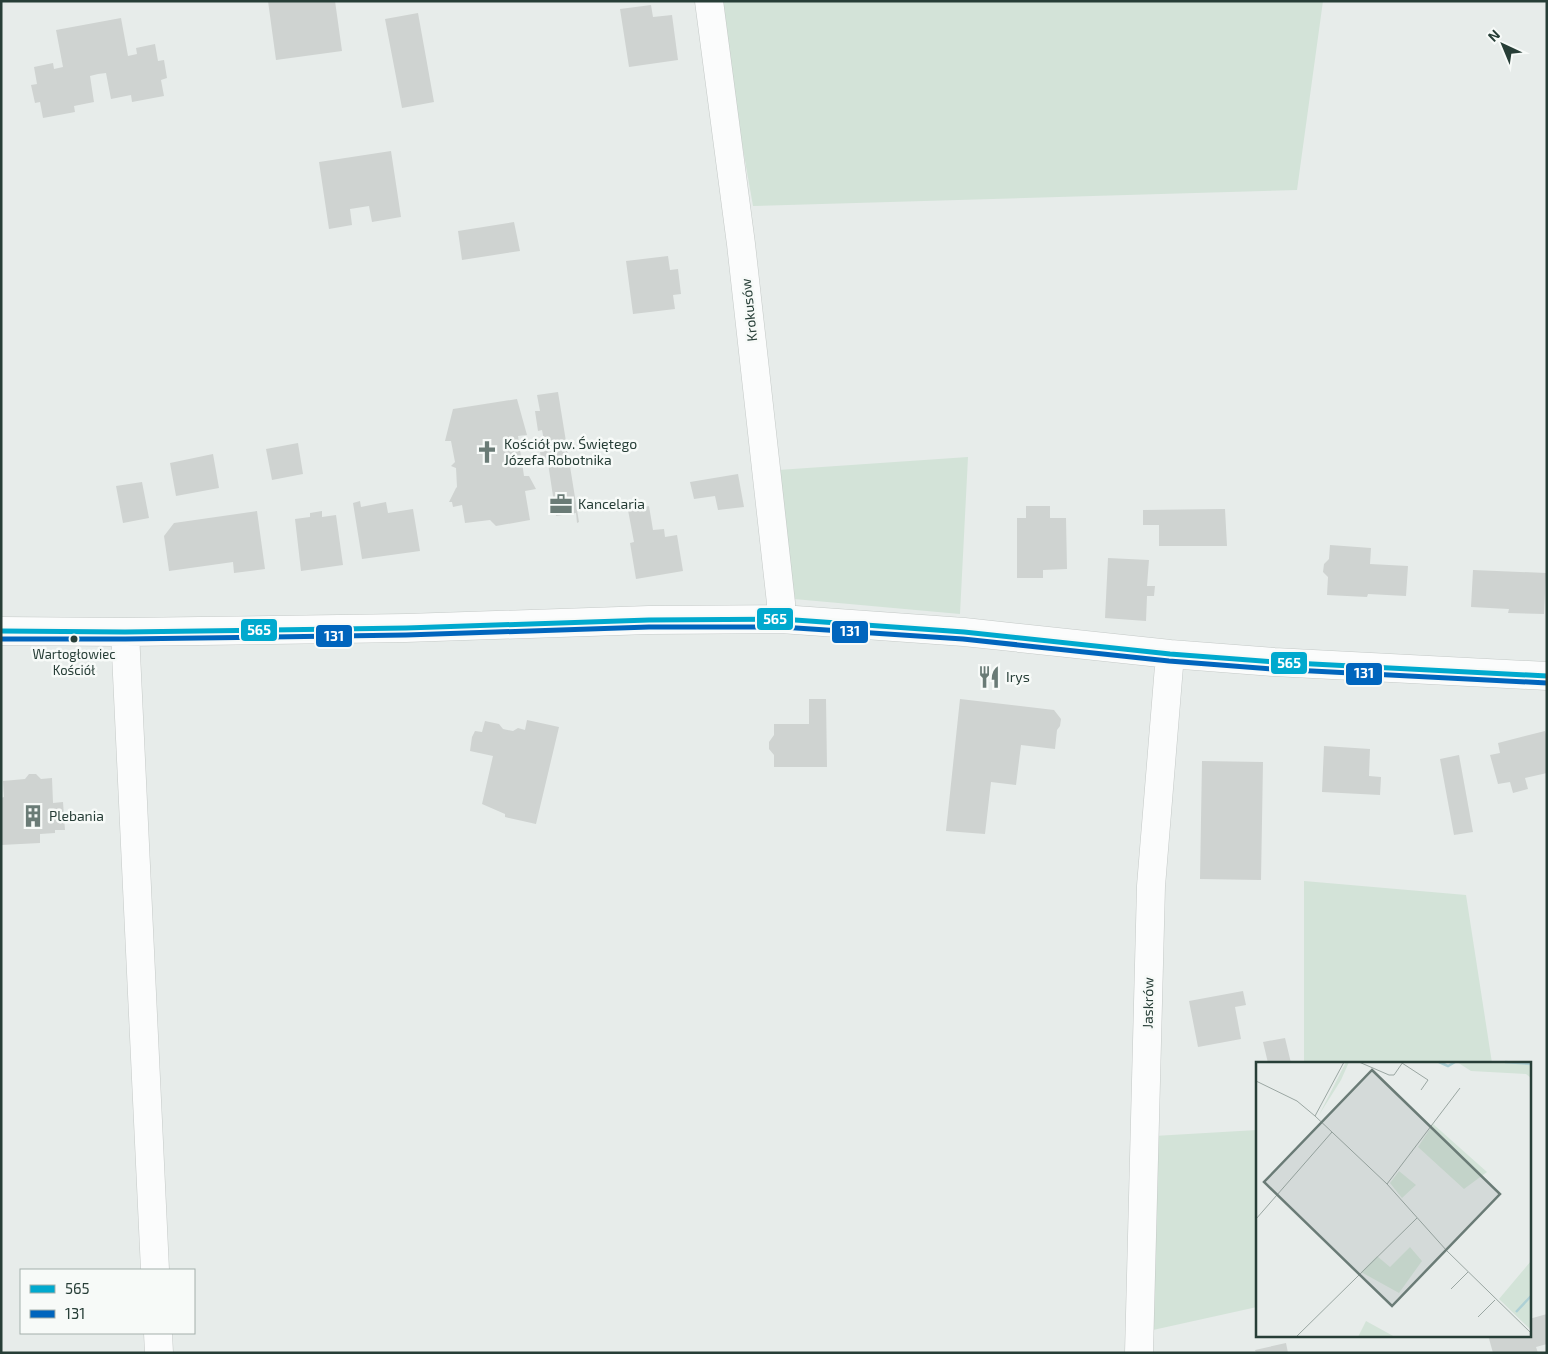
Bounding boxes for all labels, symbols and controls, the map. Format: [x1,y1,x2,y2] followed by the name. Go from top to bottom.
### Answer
[1478,20,1528,70] north arrow
[1484,26,1503,45] text: N
[737,277,760,342] street label: Krokusów
[504,435,637,468] place label: Kościół pw. Świętego Józefa Robotnika
[474,439,500,465] church icon: Kościół pw. Świętego Józefa Robotnika
[548,491,574,517] office icon: Kancelaria
[578,495,645,512] place label: Kancelaria
[756,607,794,631] line badge: 565
[763,610,787,627] text: 565
[240,618,278,642] line badge: 565
[831,620,869,644] line badge: 131
[247,621,271,638] text: 565
[840,622,860,639] text: 131
[315,624,353,648] line badge: 131
[324,627,344,644] text: 131
[69,634,79,644] marker: Wartogłowiec Kościół
[33,646,116,678] place label: Wartogłowiec Kościół
[1270,651,1308,675] line badge: 565
[1277,654,1301,671] text: 565
[1345,662,1383,686] line badge: 131
[976,664,1002,690] restaurant icon: Irys
[1354,664,1374,681] text: 131
[1006,668,1030,685] place label: Irys
[20,803,46,829] building icon: Plebania
[49,807,104,824] place label: Plebania
[1139,977,1156,1029] street label: Jaskrów
[1256,1062,1530,1336] inset map
[20,1269,195,1334] legend
[65,1279,90,1297] text: 565
[65,1304,85,1322] text: 131

